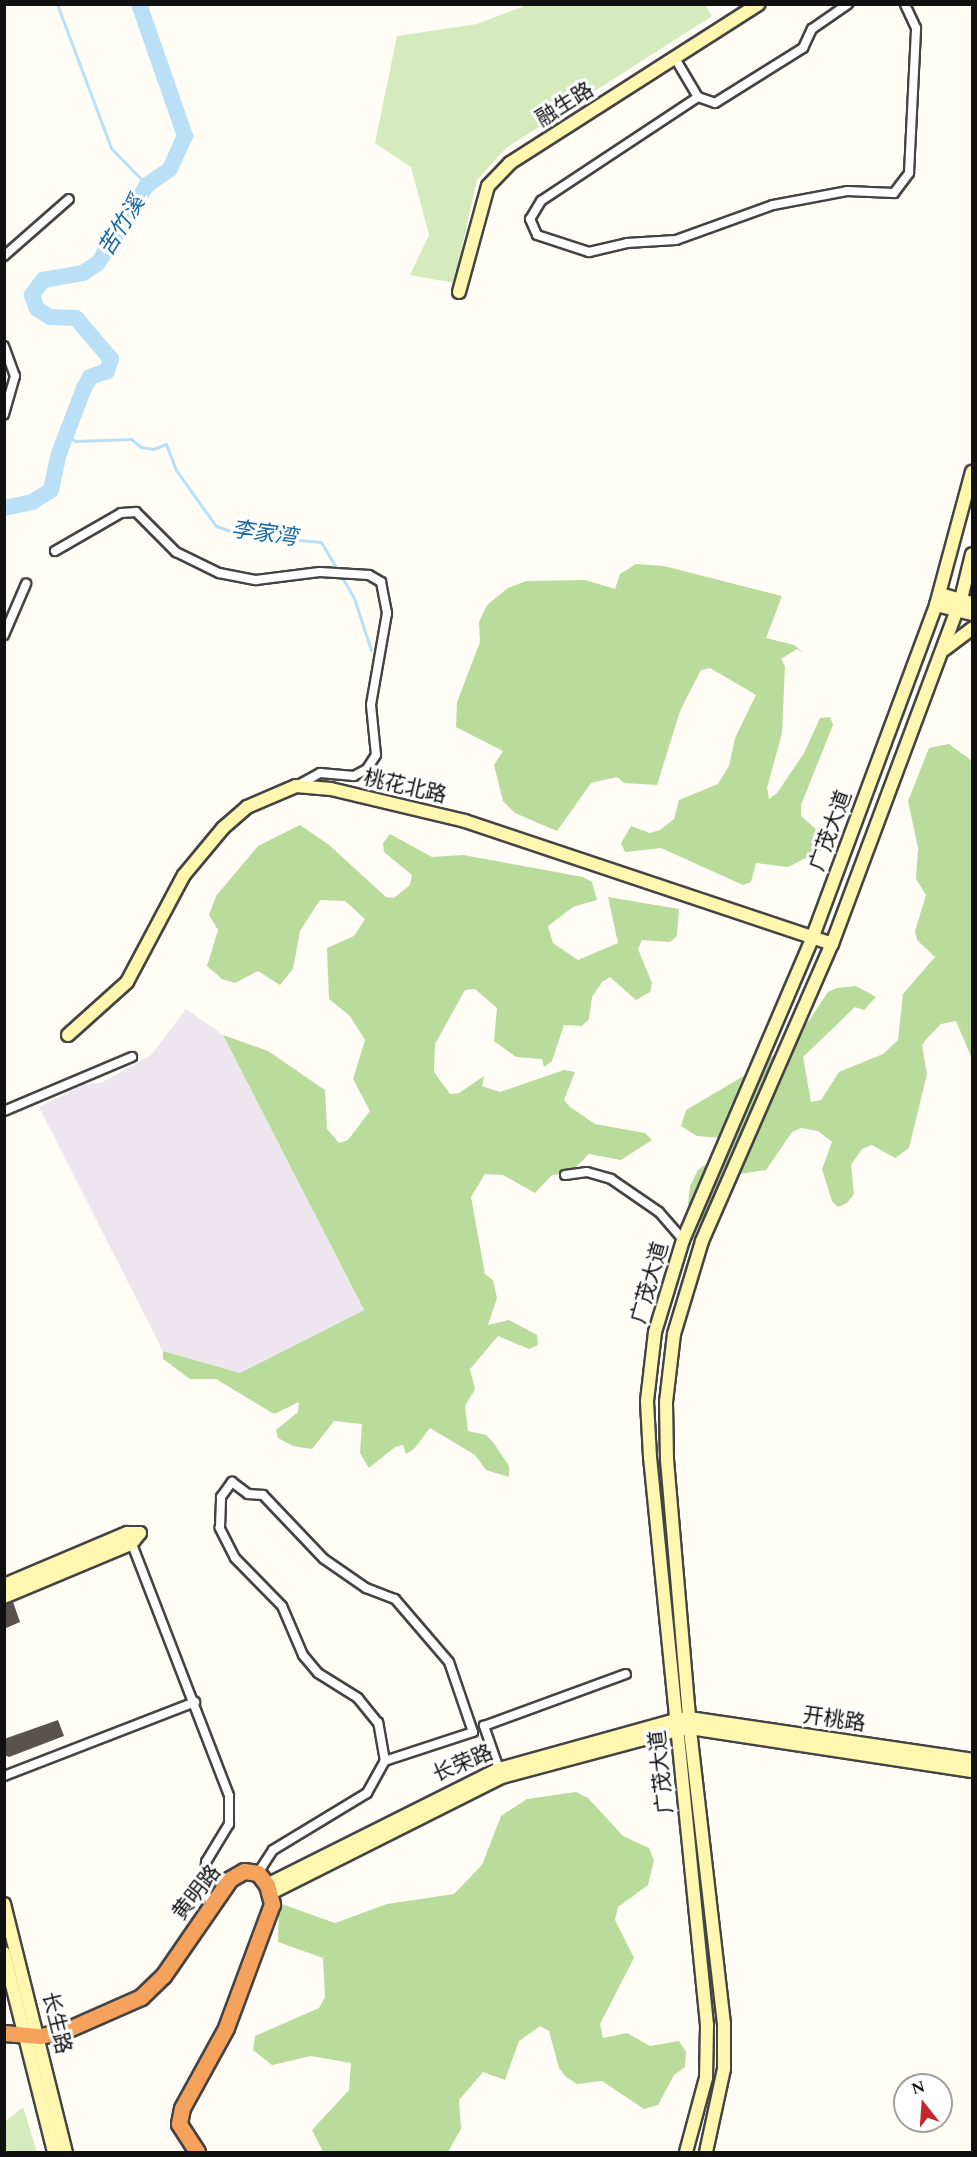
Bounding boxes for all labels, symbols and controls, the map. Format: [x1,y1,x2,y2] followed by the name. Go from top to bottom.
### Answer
[532,78,598,132] street label: 融生路
[93,191,151,261] water label: 苦竹溪
[229,516,299,552] water label: 李家湾
[361,765,449,809] street label: 桃花北路
[805,787,857,875] street label: 广茂大道
[626,1239,674,1327] street label: 广茂大道
[801,1703,867,1737] street label: 开桃路
[645,1729,679,1815] street label: 广茂大道
[429,1740,497,1788] street label: 长荣路
[168,1860,226,1926] street label: 黄明路
[36,1989,76,2057] street label: 长生路
[893,2073,953,2133] north arrow
[909,2074,928,2101] text: N

